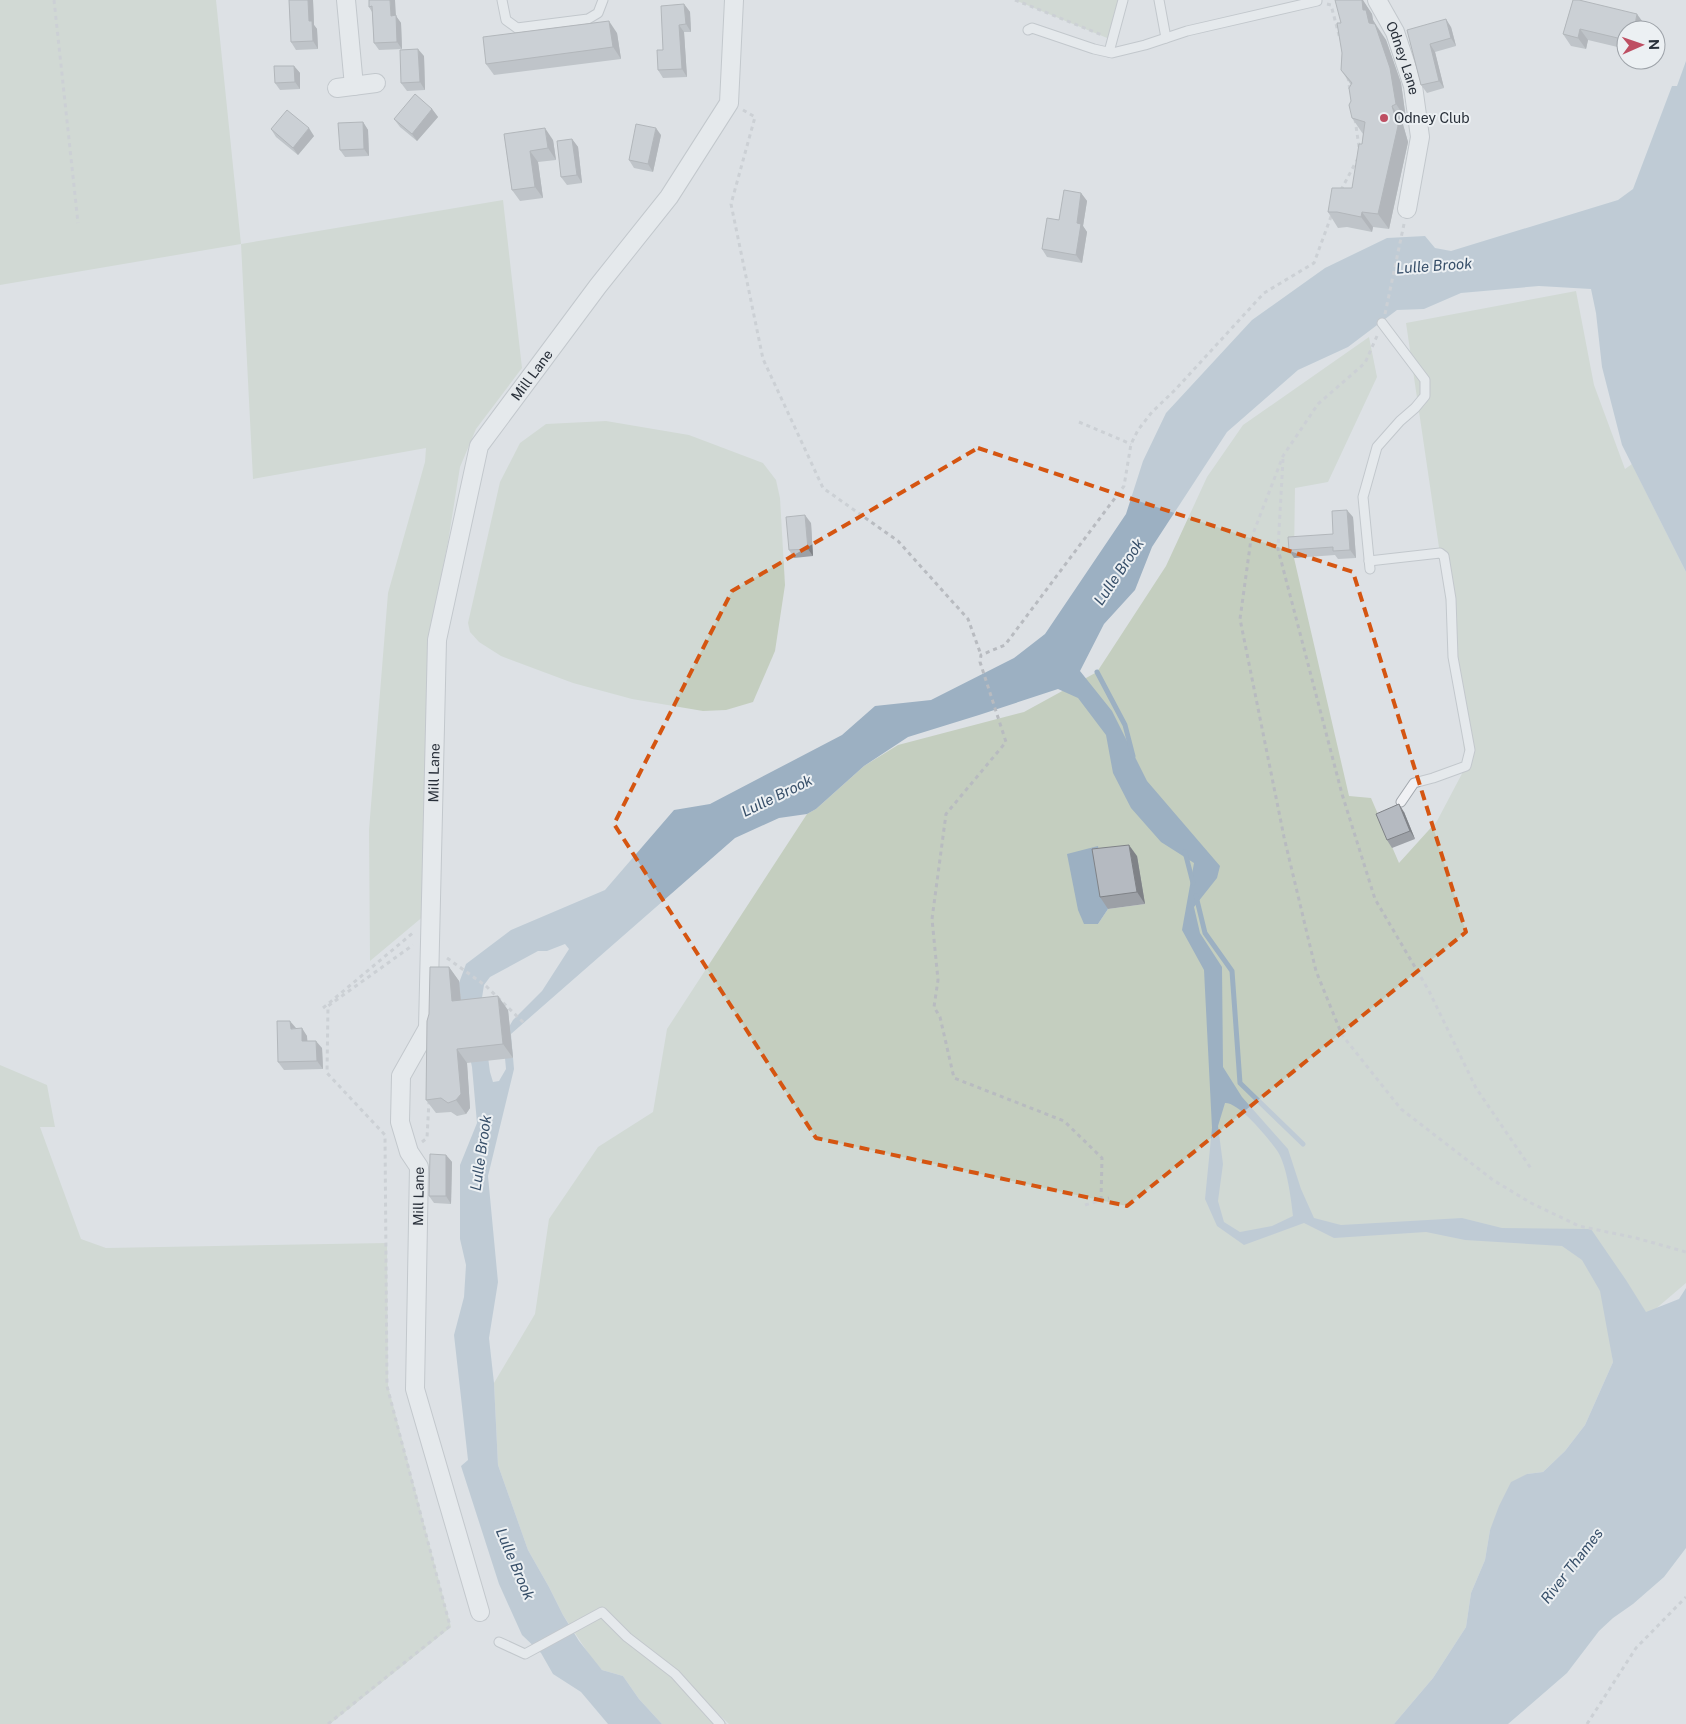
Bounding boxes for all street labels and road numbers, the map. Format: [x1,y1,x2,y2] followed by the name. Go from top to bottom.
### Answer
[1383,18,1422,96] street label: Odney Lane
[508,346,556,403] street label: Mill Lane
[425,743,443,803] street label: Mill Lane
[410,1166,427,1226] street label: Mill Lane

